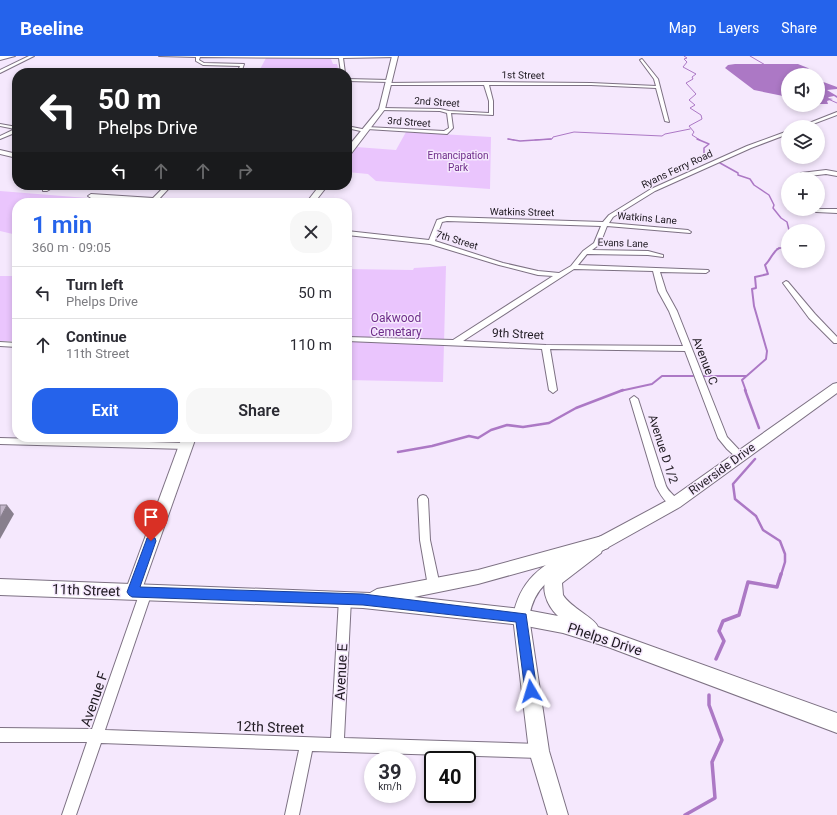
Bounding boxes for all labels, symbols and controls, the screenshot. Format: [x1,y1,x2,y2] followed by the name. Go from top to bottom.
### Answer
[20,17,84,40] text: Beeline
[669,20,696,36] text: Map
[718,20,759,36] text: Layers
[781,20,817,36] text: Share
[781,68,825,268] map controls
[781,68,825,112] button: sound
[501,69,545,81] street label: 1st Street
[98,83,161,116] text: 50 m
[32,84,84,136] icon: left
[414,95,460,109] street label: 2nd Street
[387,115,431,129] street label: 3rd Street
[98,117,198,138] text: Phelps Drive
[781,120,825,164] button: layers
[640,148,714,190] street label: Ryans Ferry Road
[427,150,489,173] park label: Emancipation Park
[108,160,130,182] icon: left
[150,160,172,182] icon: ahead
[192,160,214,182] icon: ahead
[234,160,256,182] icon: right
[781,172,825,216] button: +
[490,206,554,218] street label: Watkins Street
[617,210,677,226] street label: Watkins Lane
[32,211,92,239] text: 1 min
[290,211,332,253] button: close
[781,224,825,268] button: −
[435,228,479,252] street label: 7th Street
[598,237,648,249] street label: Evans Lane
[32,240,111,255] text: 360 m · 09:05
[66,276,123,294] text: Turn left
[32,282,54,304] icon: left
[298,284,332,302] text: 50 m
[66,294,138,309] text: Phelps Drive
[370,311,422,339] park label: Oakwood Cemetary
[492,326,544,342] street label: 9th Street
[66,328,127,346] text: Continue
[32,334,54,356] icon: ahead
[690,335,721,387] street label: Avenue C
[290,336,332,354] text: 110 m
[66,346,130,361] text: 11th Street
[32,388,178,434] button: Exit
[186,388,332,434] button: Share
[645,413,681,485] street label: Avenue D 1/2
[686,440,758,498] street label: Riverside Drive
[134,500,168,541] pin
[140,506,162,528] icon: arrive
[52,581,121,599] street label: 11th Street
[566,619,644,659] street label: Phelps Drive
[332,643,350,701] street label: Avenue E
[77,669,111,729] street label: Avenue F
[510,670,552,712] position arrow
[236,718,305,736] street label: 12th Street
[424,751,476,803] speed limit sign: 40
[379,760,401,784] text: 39
[378,781,402,792] text: km/h

